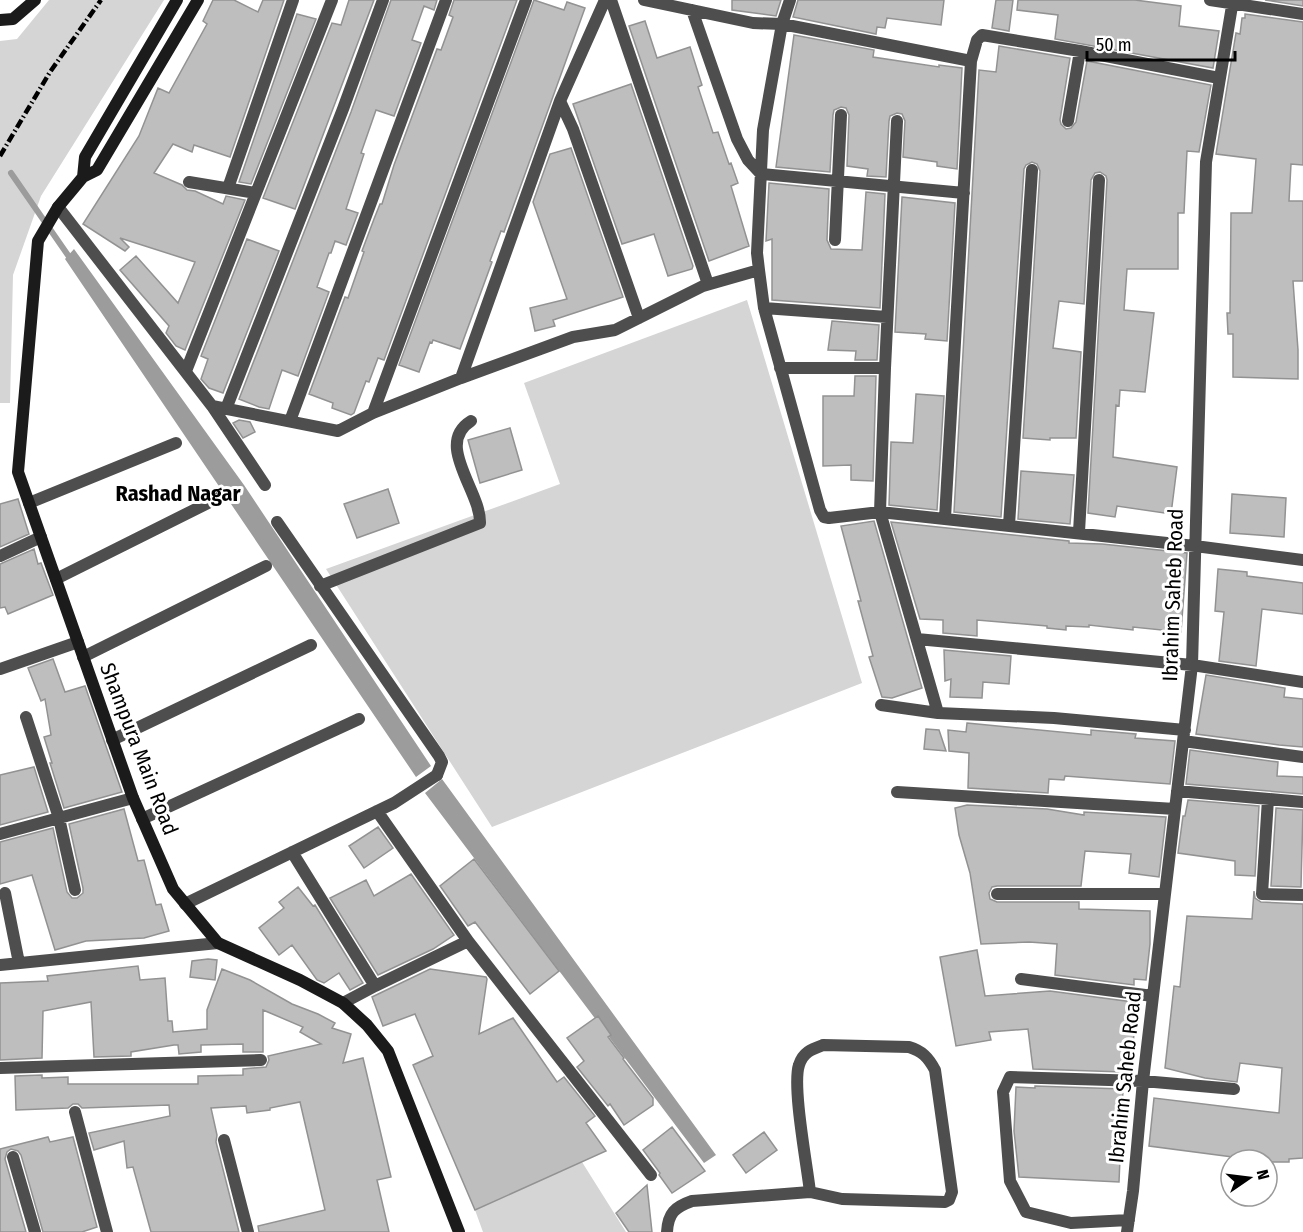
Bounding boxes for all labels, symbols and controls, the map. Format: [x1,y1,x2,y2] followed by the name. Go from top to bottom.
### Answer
[1087,24,1236,62] scale bar
[1096,34,1132,56] text: 50 m
[116,480,241,507] district label: Rashad Nagar
[1157,508,1189,682] street label: Ibrahim Saheb Road
[94,659,184,839] street label: Shampura Main Road
[1103,990,1147,1164] street label: Ibrahim Saheb Road
[1219,1148,1279,1208] north arrow
[1253,1168,1273,1181] text: N

